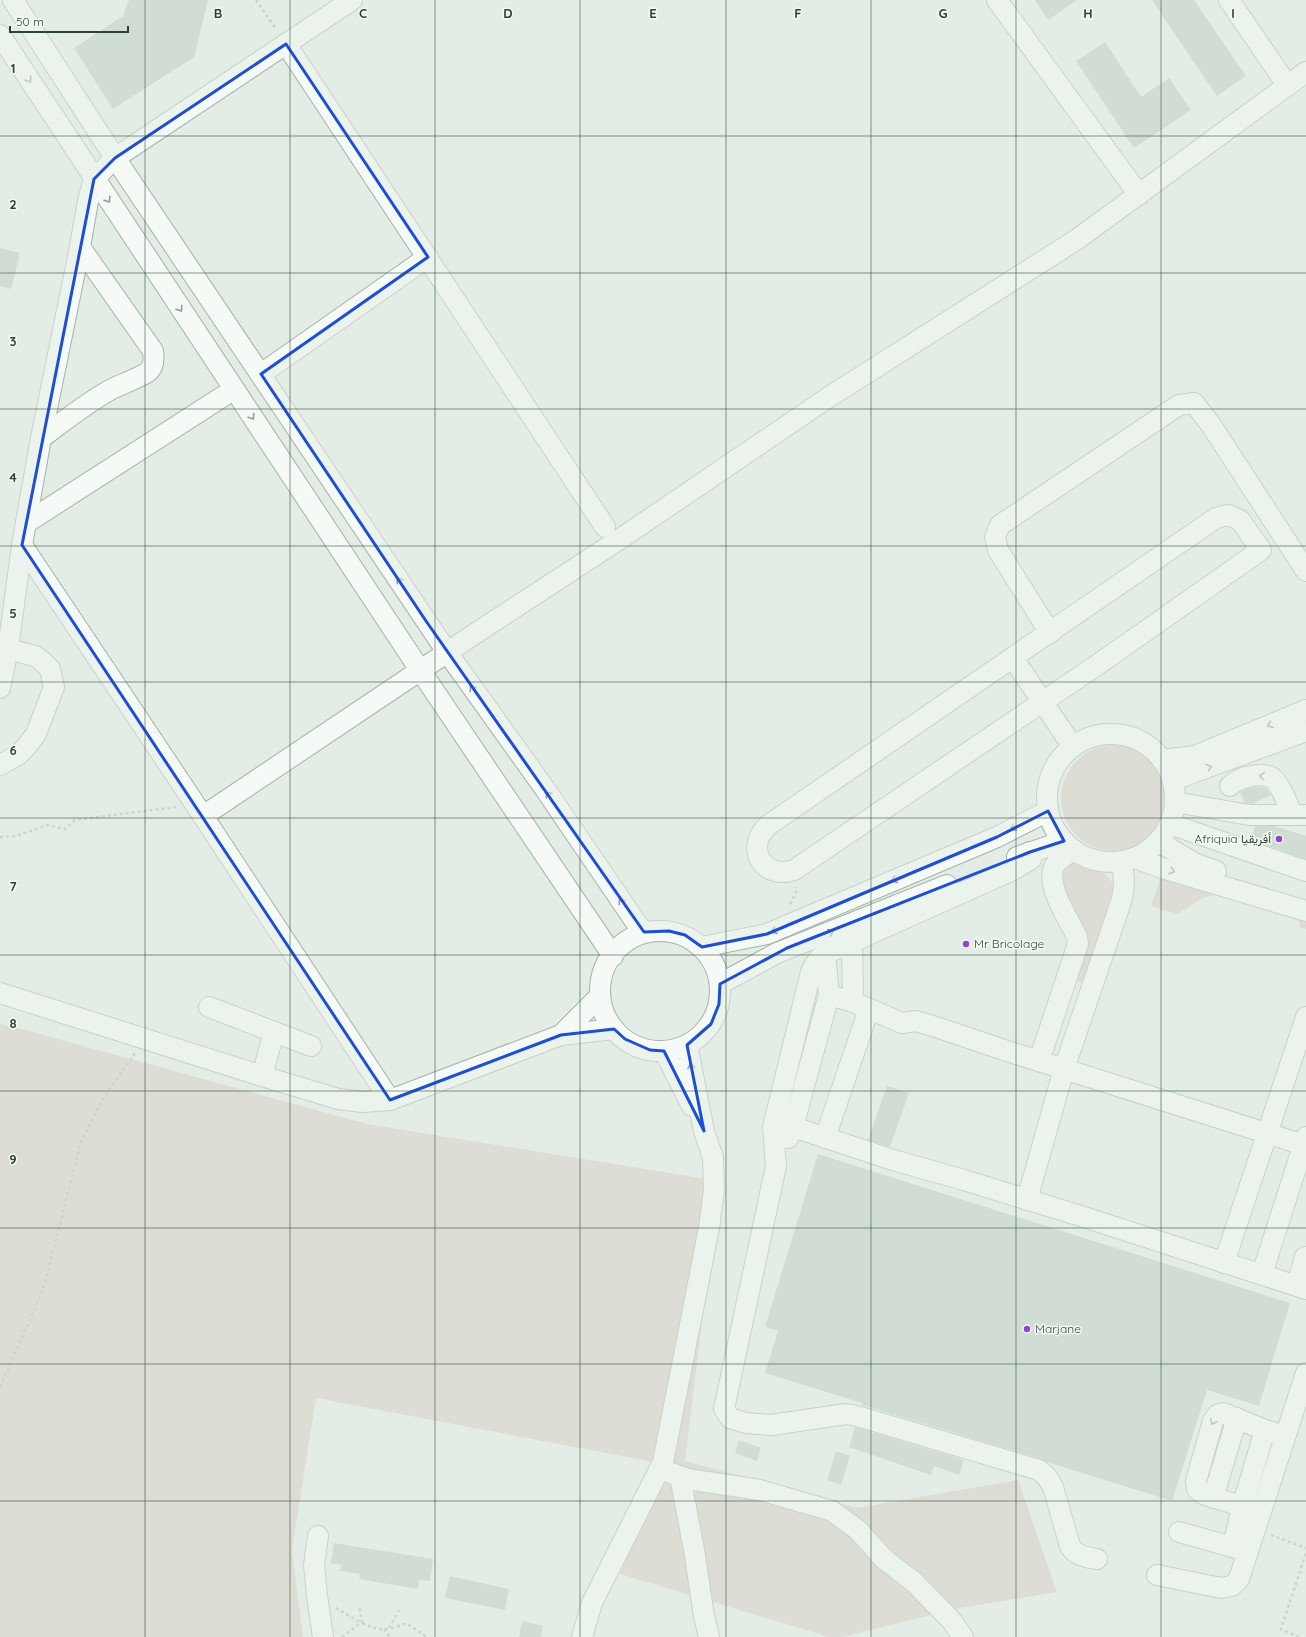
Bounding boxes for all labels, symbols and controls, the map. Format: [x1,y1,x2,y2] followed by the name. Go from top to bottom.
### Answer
[214,5,222,21] text: B
[359,5,367,21] text: C
[503,5,513,21] text: D
[649,5,657,21] text: E
[794,5,802,21] text: F
[938,5,948,21] text: G
[1083,5,1093,21] text: H
[1231,5,1235,21] text: I
[10,8,128,34] scale bar
[16,14,44,29] text: 50 m
[10,60,16,76] text: 1
[24,76,32,83] one-way arrow
[9,196,17,212] text: 2
[103,196,111,203] one-way arrow
[175,304,182,311] one-way arrow
[10,333,17,349] text: 3
[247,413,254,420] one-way arrow
[9,469,17,485] text: 4
[396,577,404,584] one-way arrow
[9,605,17,621] text: 5
[470,685,477,692] one-way arrow
[1267,720,1274,728] one-way arrow
[9,742,17,758] text: 6
[1206,763,1213,772] one-way arrow
[1259,772,1265,780] one-way arrow
[546,791,553,798] one-way arrow
[1010,824,1018,831] one-way arrow
[1194,831,1271,847] place label: Afriquia أفريقيا
[1274,834,1284,844] marker: Afriquia أفريقيا
[1168,866,1175,875] one-way arrow
[891,876,898,884] one-way arrow
[9,878,17,894] text: 7
[618,898,626,905] one-way arrow
[771,926,778,934] one-way arrow
[827,928,834,936] one-way arrow
[974,936,1045,951] place label: Mr Bricolage
[961,939,971,949] marker: Mr Bricolage
[9,1015,17,1031] text: 8
[687,1063,695,1069] one-way arrow
[9,1151,17,1167] text: 9
[1035,1321,1081,1336] place label: Marjane
[1022,1324,1032,1334] marker: Marjane
[1210,1418,1218,1425] one-way arrow

